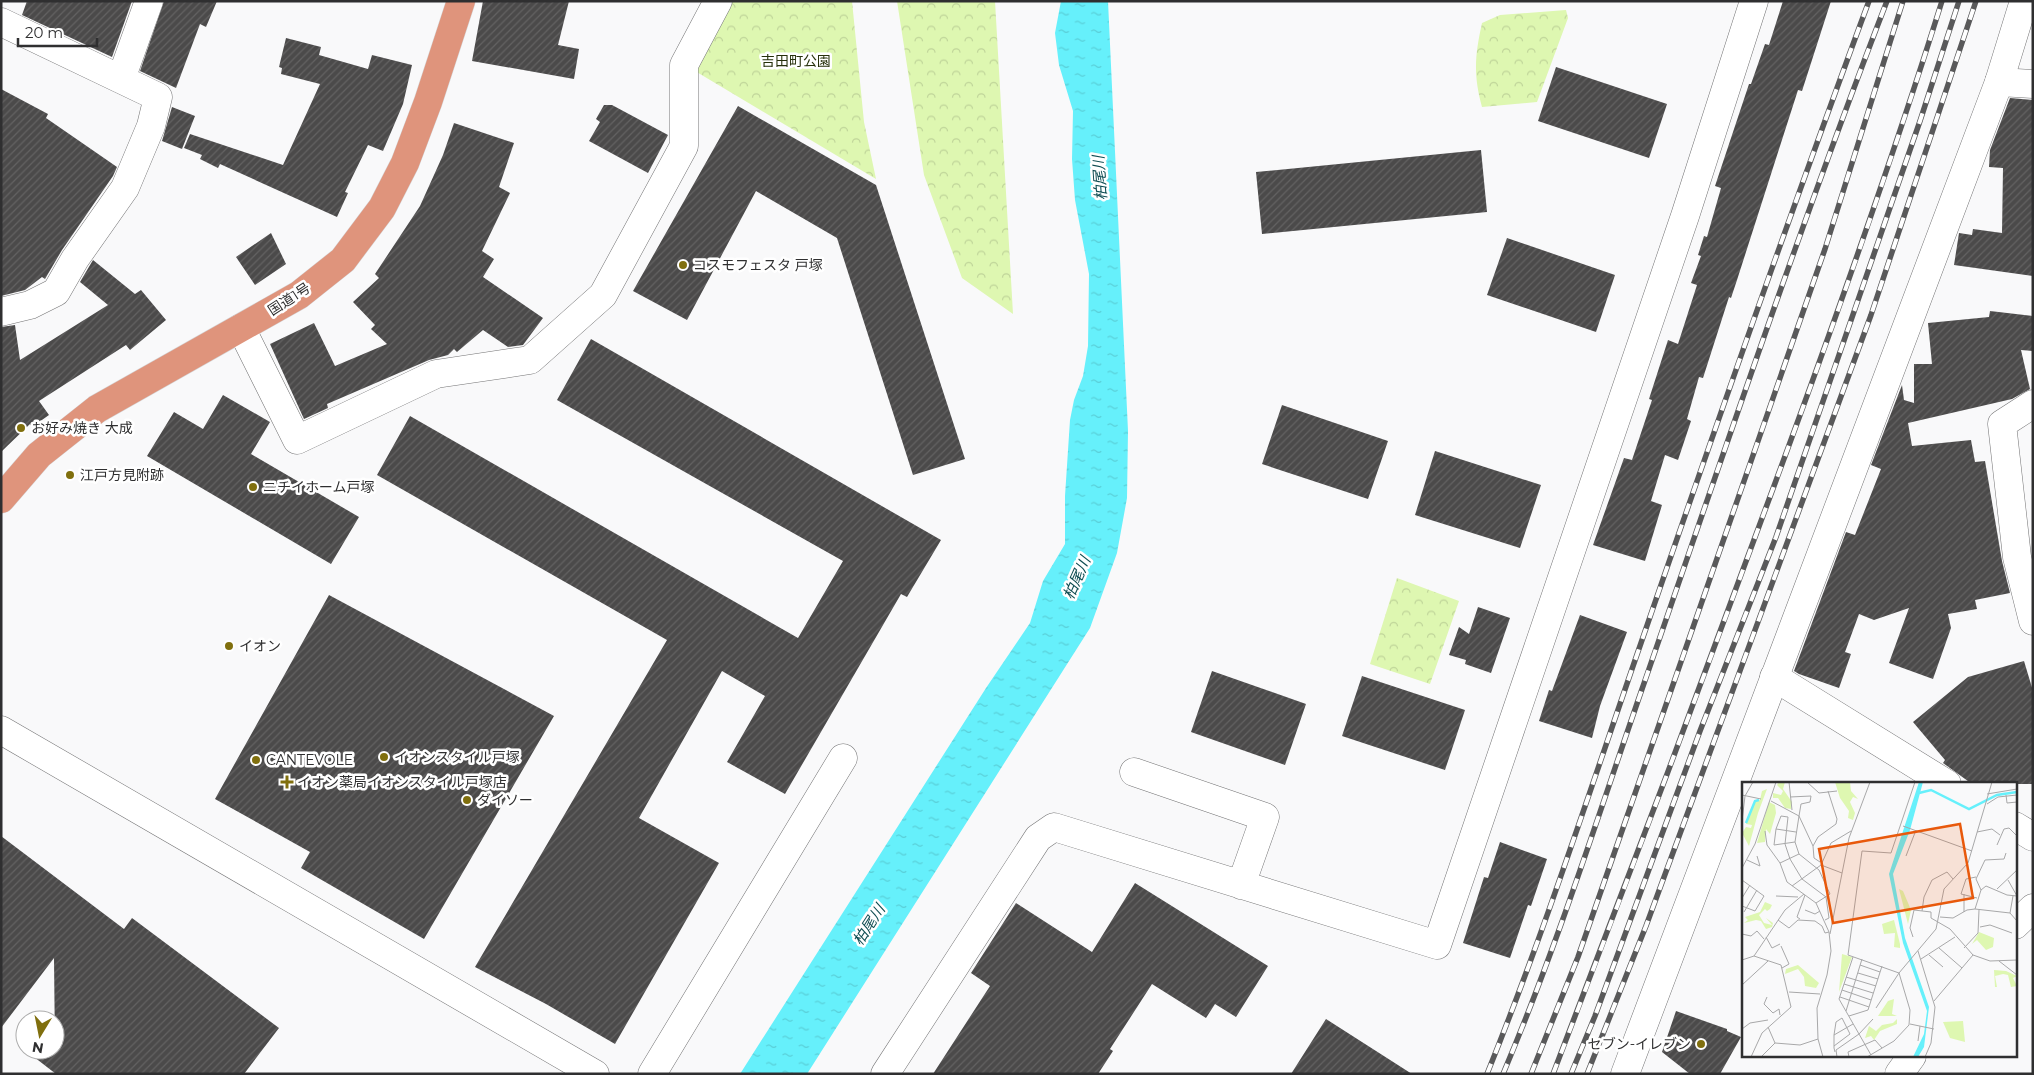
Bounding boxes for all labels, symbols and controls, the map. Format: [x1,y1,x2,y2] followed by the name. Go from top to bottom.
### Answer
[18,15,96,47] scale bar
[25,23,63,42] text: 20 m
[761,52,831,70] park label: 吉田町公園
[1088,153,1111,201] water label: 柏尾川
[693,256,823,274] place label: コスモフェスタ 戸塚
[677,259,689,271] marker: コスモフェスタ 戸塚
[264,279,314,319] street label: 国道1号
[31,419,133,437] place label: お好み焼き 大成
[15,422,27,434] marker: お好み焼き 大成
[80,466,164,484] place label: 江戸方見附跡
[64,469,76,481] marker: 江戸方見附跡
[263,478,375,496] place label: ニチイホーム戸塚
[247,481,259,493] marker: ニチイホーム戸塚
[1059,552,1095,602] water label: 柏尾川
[239,637,281,655] place label: イオン
[223,640,235,652] marker: イオン
[394,748,520,766] place label: イオンスタイル戸塚
[266,751,353,769] place label: CANTEVOLE
[378,751,390,763] marker: イオンスタイル戸塚
[250,754,262,766] marker: CANTEVOLE
[297,773,507,791] place label: イオン薬局イオンスタイル戸塚店
[281,776,293,788] marker: イオン薬局イオンスタイル戸塚店
[1742,782,2016,1058] inset map
[477,791,533,809] place label: ダイソー
[461,794,473,806] marker: ダイソー
[848,899,890,949] water label: 柏尾川
[15,1010,65,1060] north arrow
[1588,1035,1691,1053] place label: セブン-イレブン
[31,1038,45,1058] text: N
[1695,1038,1707,1050] marker: セブン-イレブン

